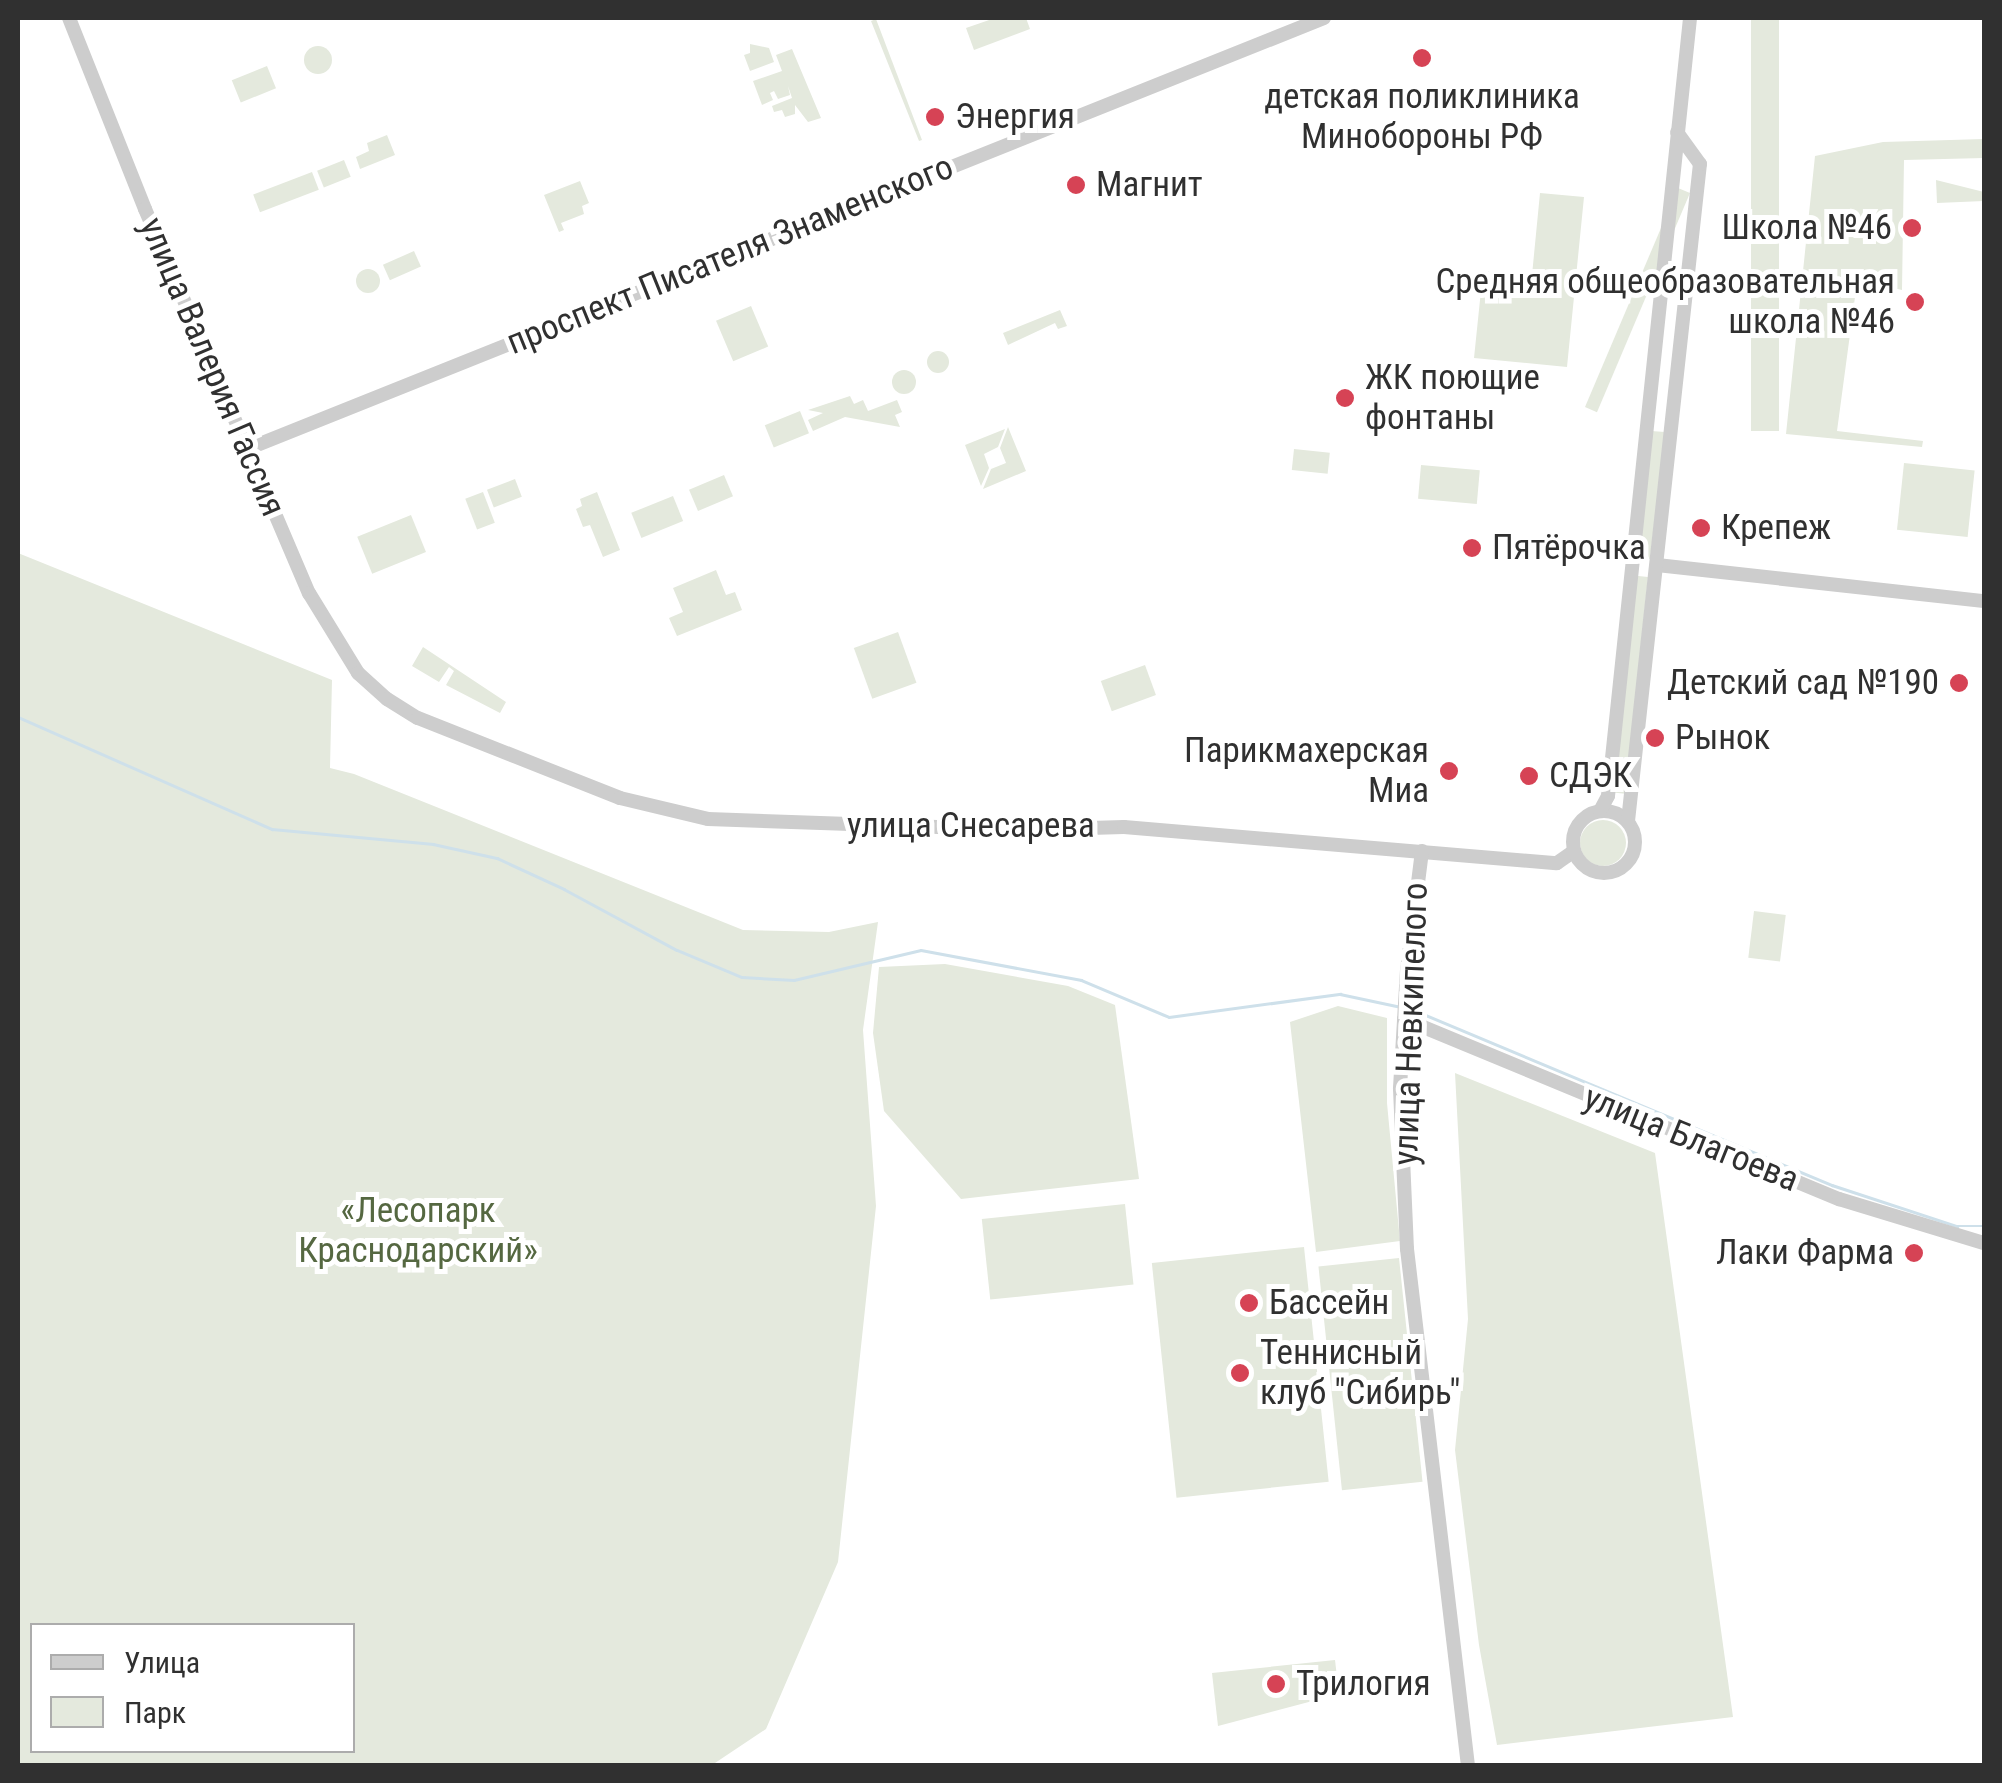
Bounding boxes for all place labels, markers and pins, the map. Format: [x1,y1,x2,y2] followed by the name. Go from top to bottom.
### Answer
[1409,45,1435,71] marker: детская поликлиника Минобороны РФ
[1264,76,1580,158] place label: детская поликлиника Минобороны РФ
[955,96,1075,138] place label: Энергия
[924,106,946,128] marker: Энергия
[1096,164,1203,206] place label: Магнит
[1065,174,1087,196] marker: Магнит
[1721,207,1892,249] place label: Школа №46
[1901,217,1923,239] marker: Школа №46
[1435,261,1895,343] place label: Средняя общеобразовательная школа №46
[1904,291,1926,313] marker: Средняя общеобразовательная школа №46
[1365,357,1540,439] place label: ЖК поющие фонтаны
[1334,387,1356,409] marker: ЖК поющие фонтаны
[1721,507,1831,549] place label: Крепеж
[1690,517,1712,539] marker: Крепеж
[1492,527,1646,569] place label: Пятёрочка
[1461,537,1483,559] marker: Пятёрочка
[1667,662,1939,704] place label: Детский сад №190
[1948,672,1970,694] marker: Детский сад №190
[1675,717,1770,759] place label: Рынок
[1644,727,1666,749] marker: Рынок
[1184,730,1429,812] place label: Парикмахерская Миа
[1549,755,1632,797] place label: СДЭК
[1438,760,1460,782] marker: Парикмахерская Миа
[1518,765,1540,787] marker: СДЭК
[1716,1232,1894,1274] place label: Лаки Фарма
[1903,1242,1925,1264] marker: Лаки Фарма
[1269,1282,1389,1324] place label: Бассейн
[1238,1292,1260,1314] marker: Бассейн
[1260,1332,1461,1414] place label: Теннисный клуб "Сибирь"
[1229,1362,1251,1384] marker: Теннисный клуб "Сибирь"
[1296,1663,1431,1705] place label: Трилогия
[1265,1673,1287,1695] marker: Трилогия

